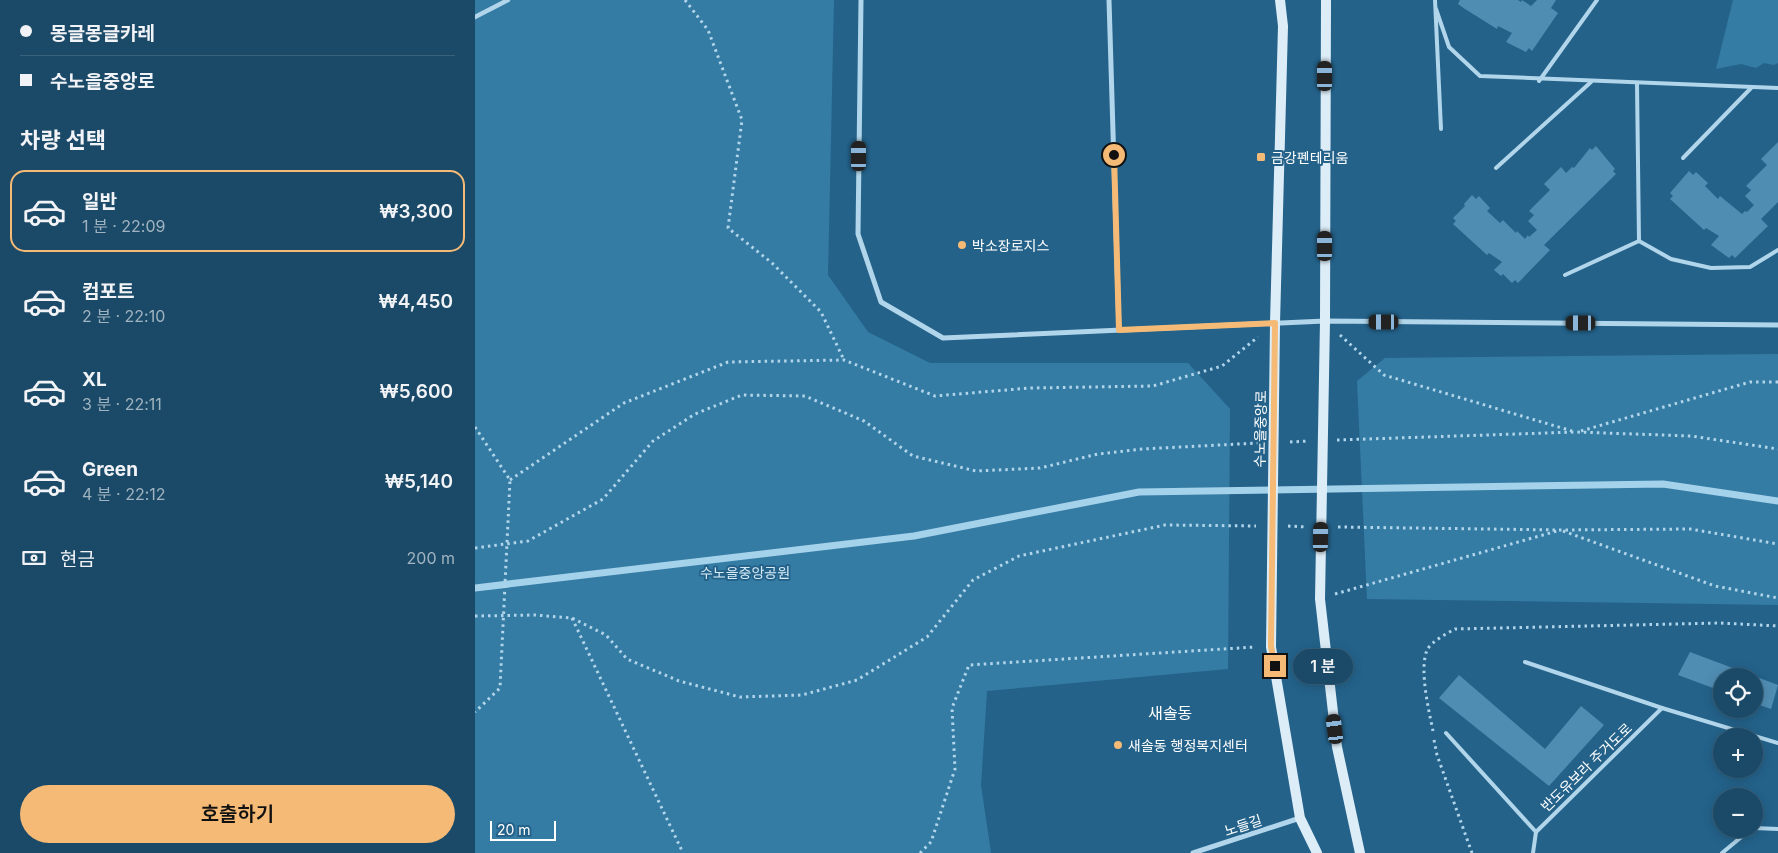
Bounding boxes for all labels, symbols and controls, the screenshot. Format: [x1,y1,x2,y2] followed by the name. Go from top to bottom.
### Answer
[50,22,155,45] text: 몽글몽글카레
[1317,61,1332,91] car
[50,70,155,93] text: 수노을중앙로
[20,127,106,153] text: 차량 선택
[851,141,866,171] car
[1103,144,1125,166] route start
[1271,149,1348,166] place label: 금강펜테리움
[1255,151,1267,163] marker: 금강펜테리움
[22,189,67,234] icon: car
[82,190,117,213] text: 일반
[379,200,453,223] text: ₩3,300
[82,216,165,236] text: 1 분 · 22:09
[1317,231,1332,261] car
[972,237,1049,254] place label: 박소장로지스
[956,239,968,251] marker: 박소장로지스
[22,279,67,324] icon: car
[82,280,134,303] text: 컴포트
[379,290,453,313] text: ₩4,450
[82,306,165,326] text: 2 분 · 22:10
[1369,315,1399,330] car
[1566,316,1596,331] car
[82,368,107,391] text: XL
[22,369,67,414] icon: car
[380,380,453,403] text: ₩5,600
[1251,390,1269,468] street label: 수노을중앙로
[82,394,162,414] text: 3 분 · 22:11
[82,458,138,481] text: Green
[22,459,67,504] icon: car
[385,470,453,493] text: ₩5,140
[82,484,166,504] text: 4 분 · 22:12
[1313,522,1328,552] car
[20,544,48,572] icon: cash
[60,548,95,571] text: 현금
[407,548,455,568] text: 200 m
[700,564,790,581] park label: 수노을중앙공원
[1293,648,1353,684] callout: 1 분
[1264,655,1286,677] route end
[1310,656,1336,676] text: 1 분
[1713,668,1763,838] map controls
[1713,668,1763,718] button: locate
[1148,703,1192,723] district label: 새솔동
[1325,713,1344,745] car
[1537,719,1635,815] street label: 반도유보라 주거도로
[1713,728,1763,778] button: +
[1128,737,1248,754] place label: 새솔동 행정복지센터
[1112,739,1124,751] marker: 새솔동 행정복지센터
[20,785,455,843] button: 호출하기
[1713,788,1763,838] button: −
[1222,811,1264,839] street label: 노들길
[490,818,556,841] scale bar
[497,821,531,838] text: 20 m

